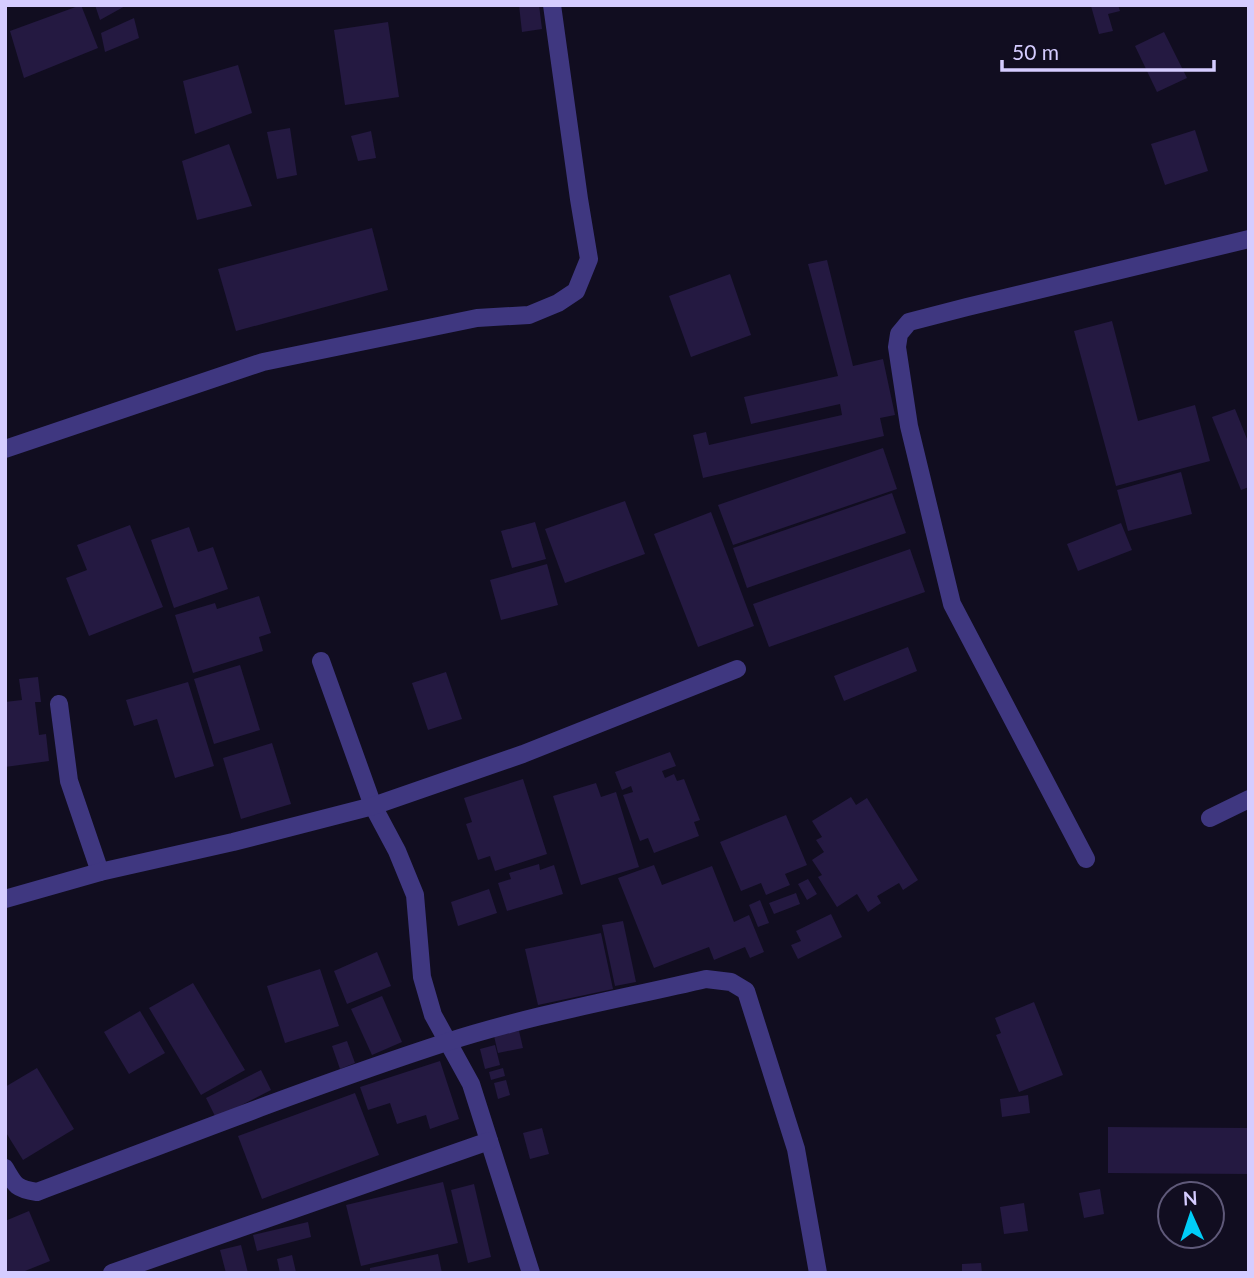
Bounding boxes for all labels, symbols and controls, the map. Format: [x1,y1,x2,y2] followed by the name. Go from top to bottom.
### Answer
[1002,28,1214,72] scale bar
[1012,39,1059,64] text: 50 m
[1156,1180,1226,1250] north arrow
[1182,1186,1198,1209] text: N

